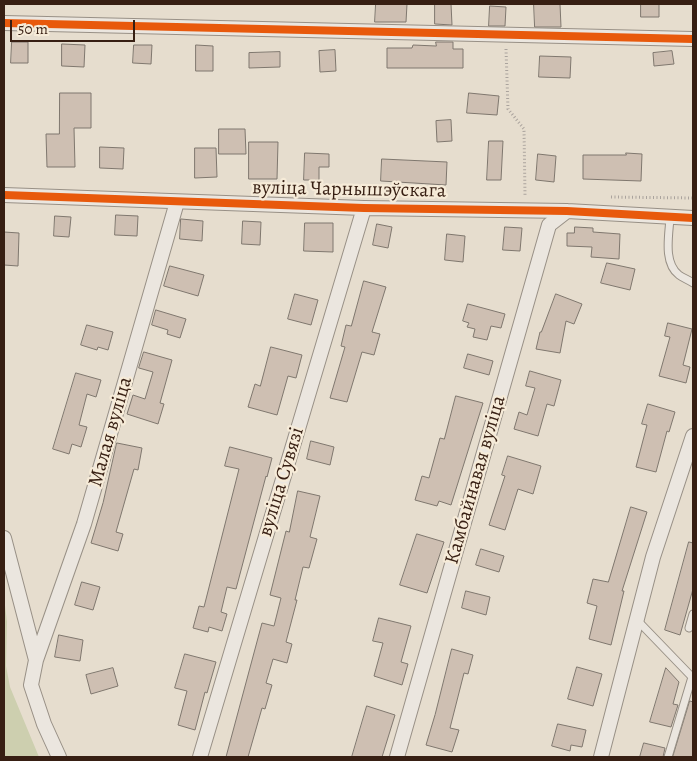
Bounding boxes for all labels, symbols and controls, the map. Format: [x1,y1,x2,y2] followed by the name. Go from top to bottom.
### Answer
[12,10,138,42] scale bar
[18,19,48,39] text: 50 m
[252,176,446,204] street label: вуліца Чарнышэўскага
[84,374,138,490] street label: Малая вуліца
[440,393,512,567] street label: Камбайнавая вуліца
[254,424,310,540] street label: вуліца Сувязі

